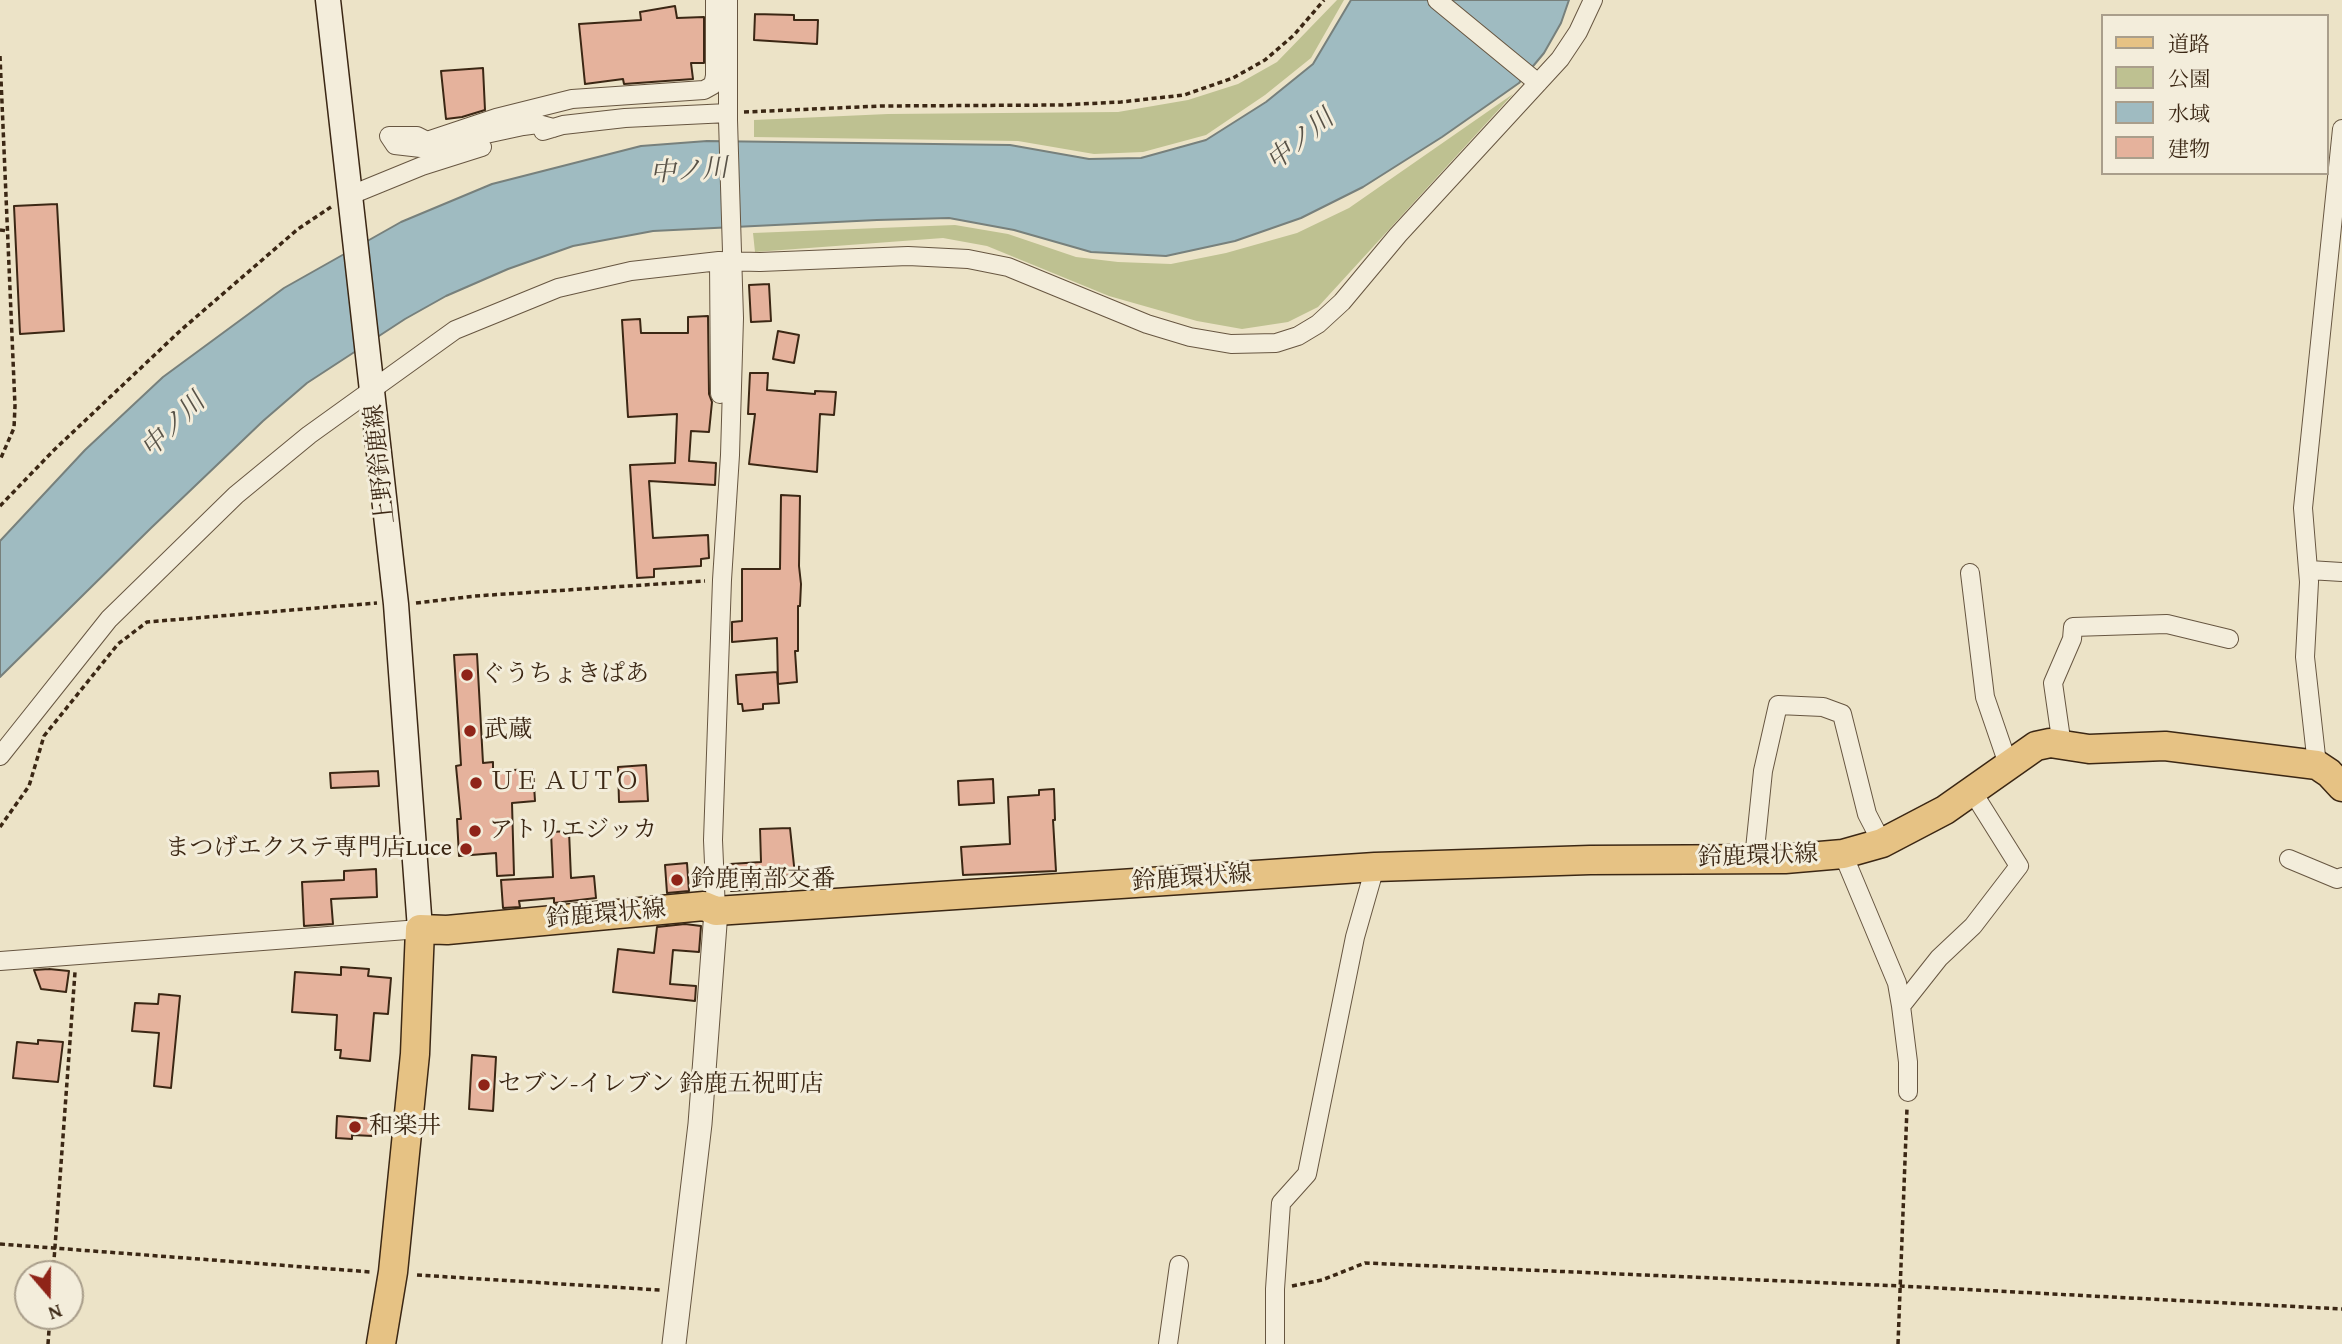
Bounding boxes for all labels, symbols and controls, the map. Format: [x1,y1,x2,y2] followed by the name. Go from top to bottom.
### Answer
[2100,14,2328,175] legend
[2168,28,2210,59] text: 道路
[2168,63,2210,94] text: 公園
[2168,98,2210,129] text: 水域
[1261,104,1341,178] water label: 中ノ川
[2168,133,2210,164] text: 建物
[649,154,729,190] water label: 中ノ川
[135,387,213,465] water label: 中ノ川
[360,403,402,525] street label: 上野鈴鹿線
[481,661,649,689] place label: ぐうちょきぱあ
[459,667,475,683] marker: ぐうちょきぱあ
[484,717,532,745] place label: 武蔵
[462,723,478,739] marker: 武蔵
[490,769,639,797] place label: ＵＥ ＡＵＴＯ
[468,775,484,791] marker: ＵＥ ＡＵＴＯ
[489,817,657,845] place label: アトリエジッカ
[467,823,483,839] marker: アトリエジッカ
[165,835,452,863] place label: まつげエクステ専門店Luce
[458,841,474,857] marker: まつげエクステ専門店Luce
[1698,841,1818,873] street label: 鈴鹿環状線
[1131,860,1253,898] street label: 鈴鹿環状線
[691,866,835,894] place label: 鈴鹿南部交番
[669,872,685,888] marker: 鈴鹿南部交番
[545,895,667,935] street label: 鈴鹿環状線
[498,1071,824,1099] place label: セブン-イレブン 鈴鹿五祝町店
[476,1077,492,1093] marker: セブン-イレブン 鈴鹿五祝町店
[369,1113,441,1141] place label: 和楽井
[347,1119,363,1135] marker: 和楽井
[14,1260,84,1330] north arrow
[45,1298,66,1328] text: N

